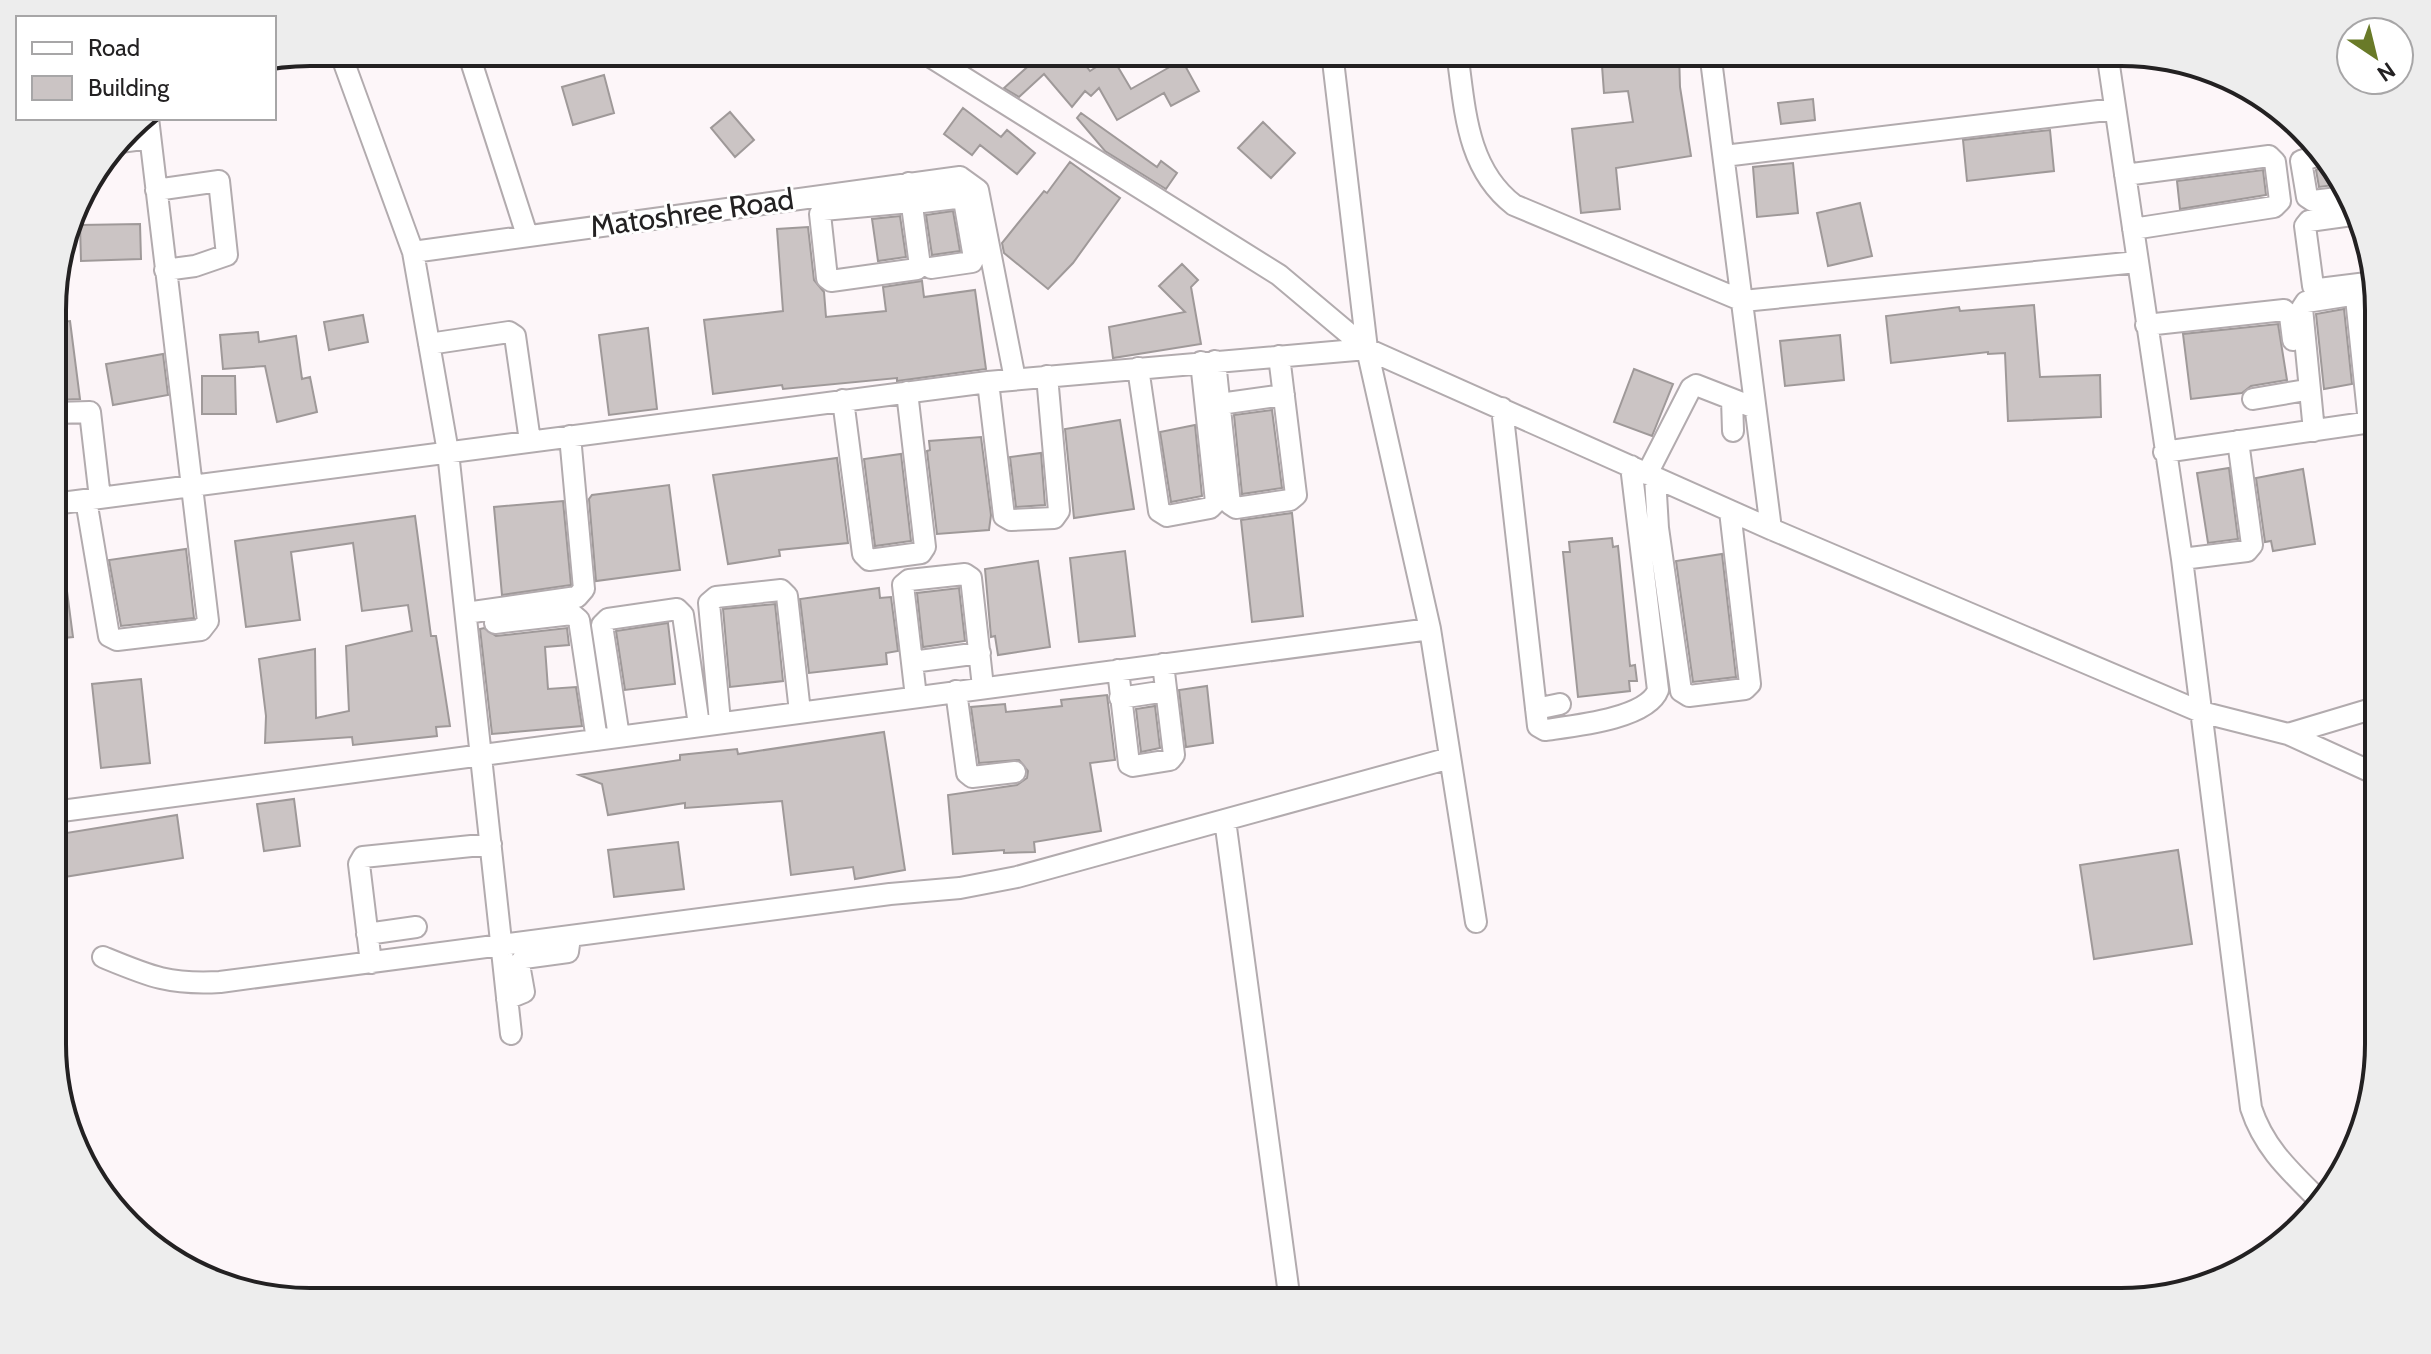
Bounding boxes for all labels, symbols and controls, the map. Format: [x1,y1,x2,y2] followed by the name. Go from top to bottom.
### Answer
[16,16,276,120] legend
[2335,16,2415,96] north arrow
[88,33,140,62] text: Road
[2372,56,2400,87] text: N
[88,73,170,102] text: Building
[588,180,796,245] street label: Matoshree Road

